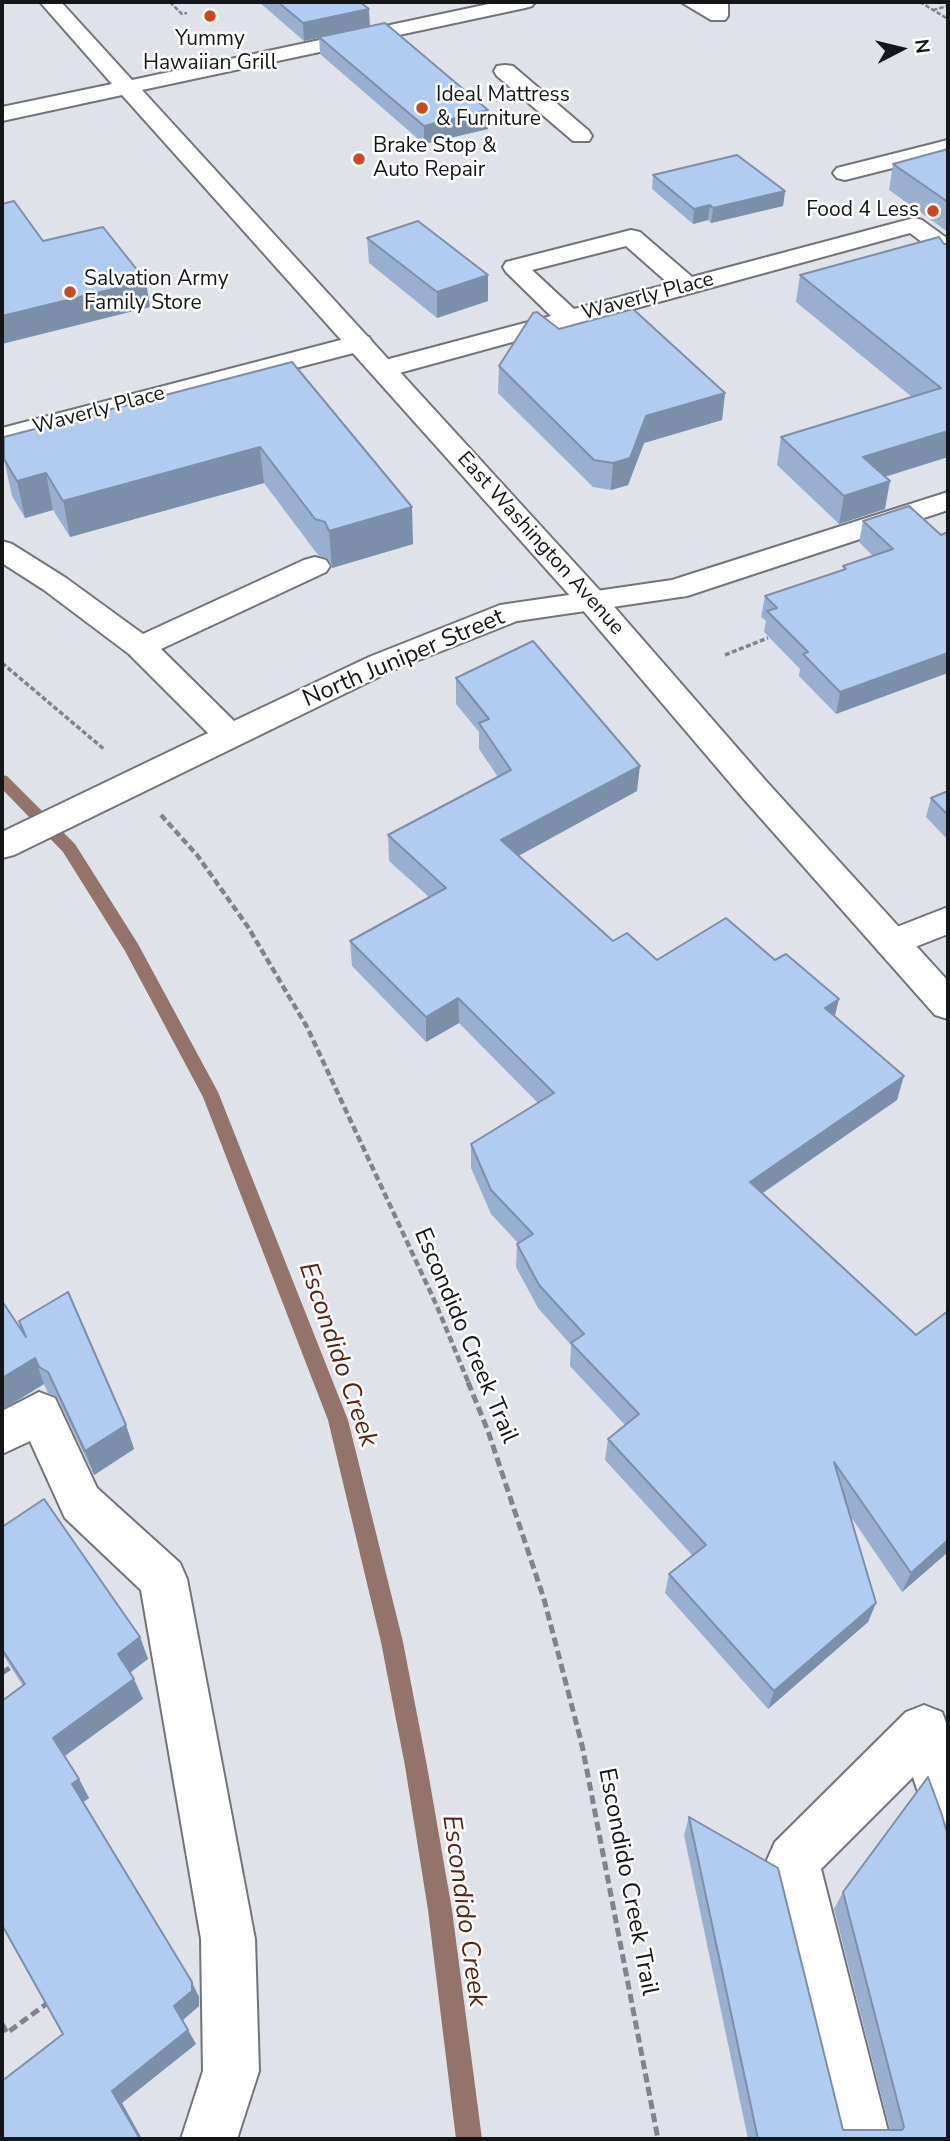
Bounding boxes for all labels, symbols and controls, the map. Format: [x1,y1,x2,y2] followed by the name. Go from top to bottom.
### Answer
[202,8,218,24] marker: Yummy Hawaiian Grill
[866,14,936,84] north arrow
[143,27,277,77] place label: Yummy Hawaiian Grill
[908,38,936,55] text: N
[436,83,570,133] place label: Ideal Mattress & Furniture
[414,100,430,116] marker: Ideal Mattress & Furniture
[373,134,497,184] place label: Brake Stop & Auto Repair
[351,151,367,167] marker: Brake Stop & Auto Repair
[806,198,919,224] place label: Food 4 Less
[925,203,941,219] marker: Food 4 Less
[84,267,228,317] place label: Salvation Army Family Store
[579,267,717,327] street label: Waverly Place
[62,284,78,300] marker: Salvation Army Family Store
[30,381,168,441] street label: Waverly Place
[451,447,629,641] street label: East Washington Avenue
[299,604,509,714] street label: North Juniper Street
[407,1224,523,1448] street label: Escondido Creek Trail
[291,1259,383,1451] water label: Escondido Creek
[591,1766,663,1998] street label: Escondido Creek Trail
[434,1813,492,2009] water label: Escondido Creek

